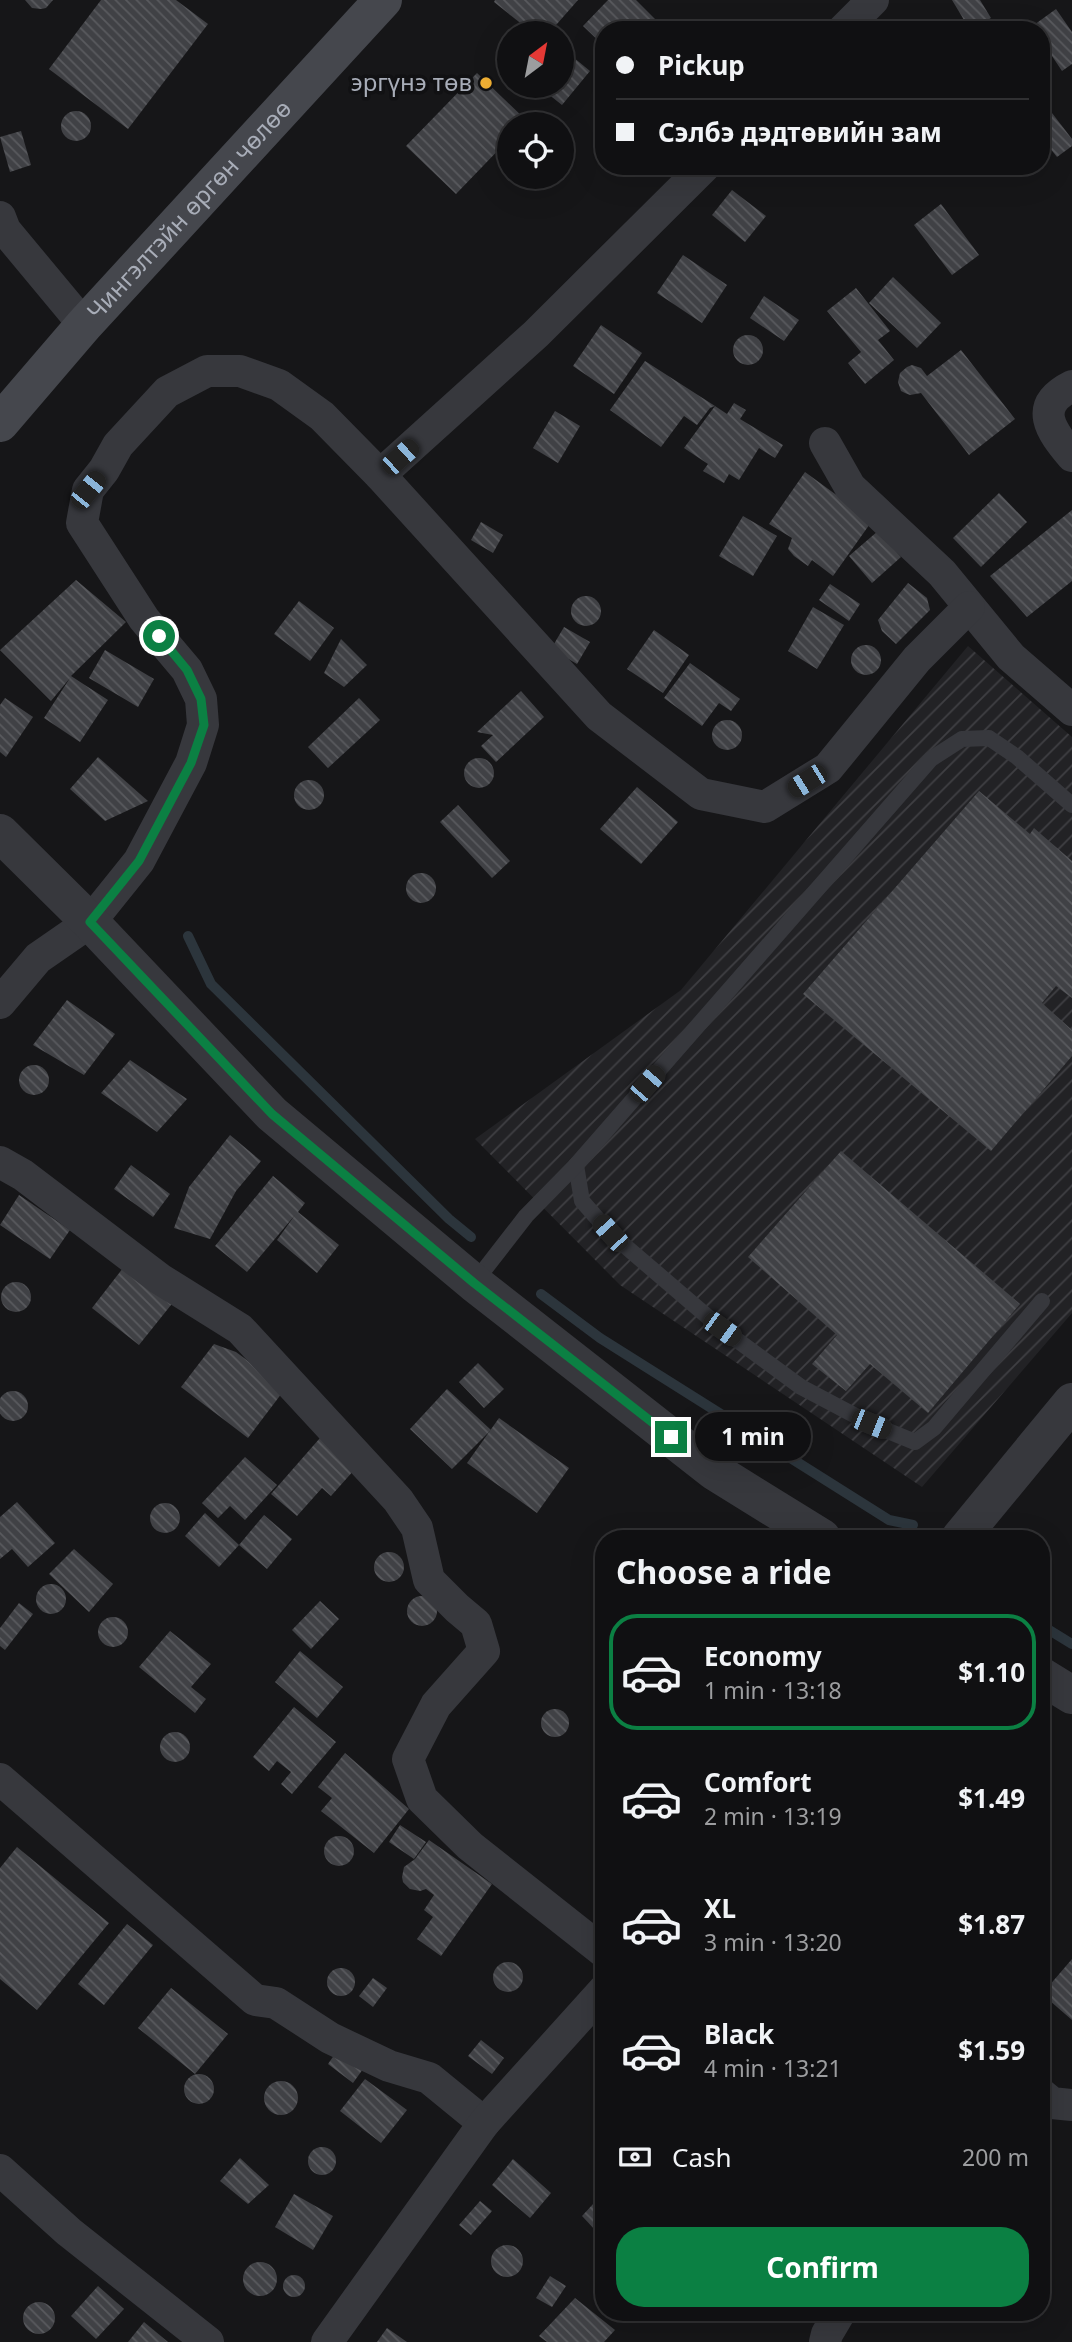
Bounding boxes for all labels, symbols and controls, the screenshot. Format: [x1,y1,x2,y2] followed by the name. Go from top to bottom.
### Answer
[497,21,574,98] north arrow
[497,21,574,189] map controls
[658,47,745,83] text: Pickup
[351,65,472,98] place label: эргүнэ төв
[478,75,494,91] marker: эргүнэ төв
[79,92,298,326] street label: Чингэлтэйн өргөн чөлөө
[497,112,574,189] button: locate
[658,114,942,150] text: Сэлбэ дэдтөвийн зам
[378,435,423,479] car
[67,467,110,513] car
[143,620,175,652] route start
[784,761,831,801] car
[626,1061,669,1107] car
[589,1210,632,1256] car
[699,1308,746,1350] car
[848,1406,895,1442] car
[696,1412,811,1462] callout: 1 min
[721,1420,785,1452] text: 1 min
[655,1421,687,1453] route end
[616,1550,832,1593] text: Choose a ride
[704,1638,822,1674] text: Economy
[620,1641,683,1704] icon: car
[958,1654,1025,1690] text: $1.10
[704,1674,842,1706] text: 1 min · 13:18
[704,1764,812,1800] text: Comfort
[620,1767,683,1830] icon: car
[958,1780,1025,1816] text: $1.49
[704,1800,842,1832] text: 2 min · 13:19
[704,1890,736,1926] text: XL
[620,1893,683,1956] icon: car
[958,1906,1025,1942] text: $1.87
[704,1926,842,1958] text: 3 min · 13:20
[704,2016,774,2052] text: Black
[620,2019,683,2082] icon: car
[958,2032,1025,2068] text: $1.59
[704,2052,842,2084] text: 4 min · 13:21
[616,2138,654,2176] icon: cash
[672,2139,732,2175] text: Cash
[962,2141,1029,2173] text: 200 m
[616,2227,1029,2307] button: Confirm

